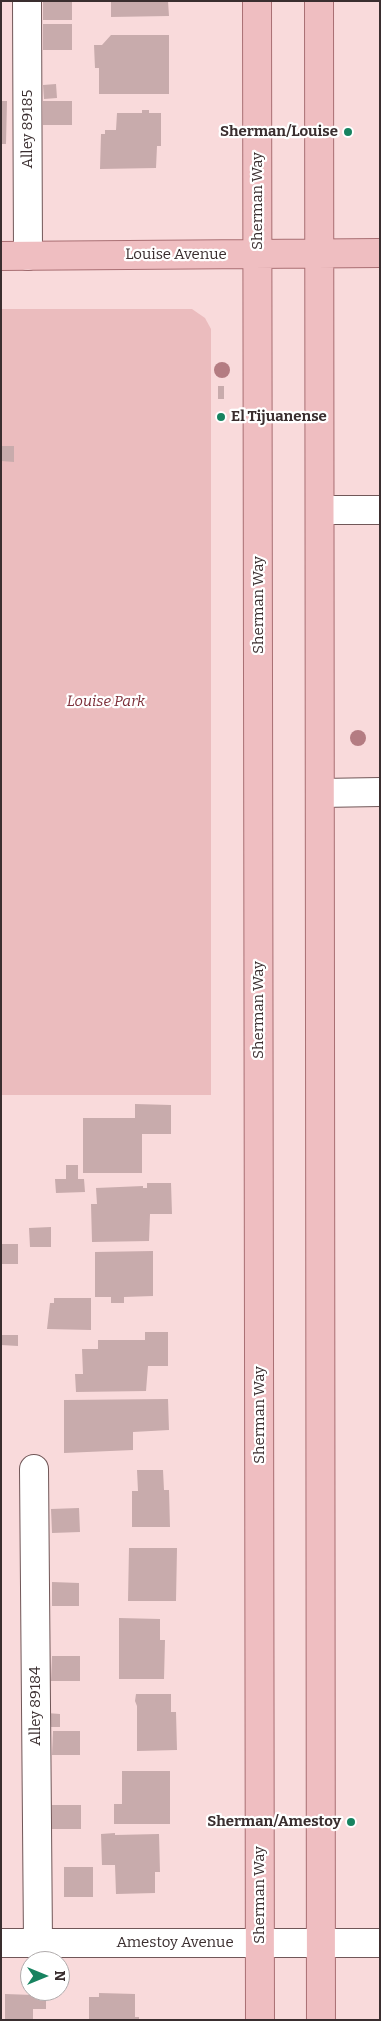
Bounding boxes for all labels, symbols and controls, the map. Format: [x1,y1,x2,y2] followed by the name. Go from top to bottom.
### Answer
[19,90,37,168] street label: Alley 89185
[220,123,338,141] place label: Sherman/Louise
[342,126,354,138] marker: Sherman/Louise
[249,152,267,250] street label: Sherman Way
[125,246,227,264] street label: Louise Avenue
[231,408,327,426] place label: El Tijuanense
[215,411,227,423] marker: El Tijuanense
[250,556,268,654] street label: Sherman Way
[67,693,145,711] park label: Louise Park
[250,961,268,1059] street label: Sherman Way
[251,1366,269,1464] street label: Sherman Way
[27,1666,45,1746] street label: Alley 89184
[207,1813,341,1831] place label: Sherman/Amestoy
[345,1816,357,1828] marker: Sherman/Amestoy
[251,1846,269,1944] street label: Sherman Way
[116,1934,234,1952] street label: Amestoy Avenue
[20,1951,70,2001] north arrow
[51,1971,68,1981] text: N

